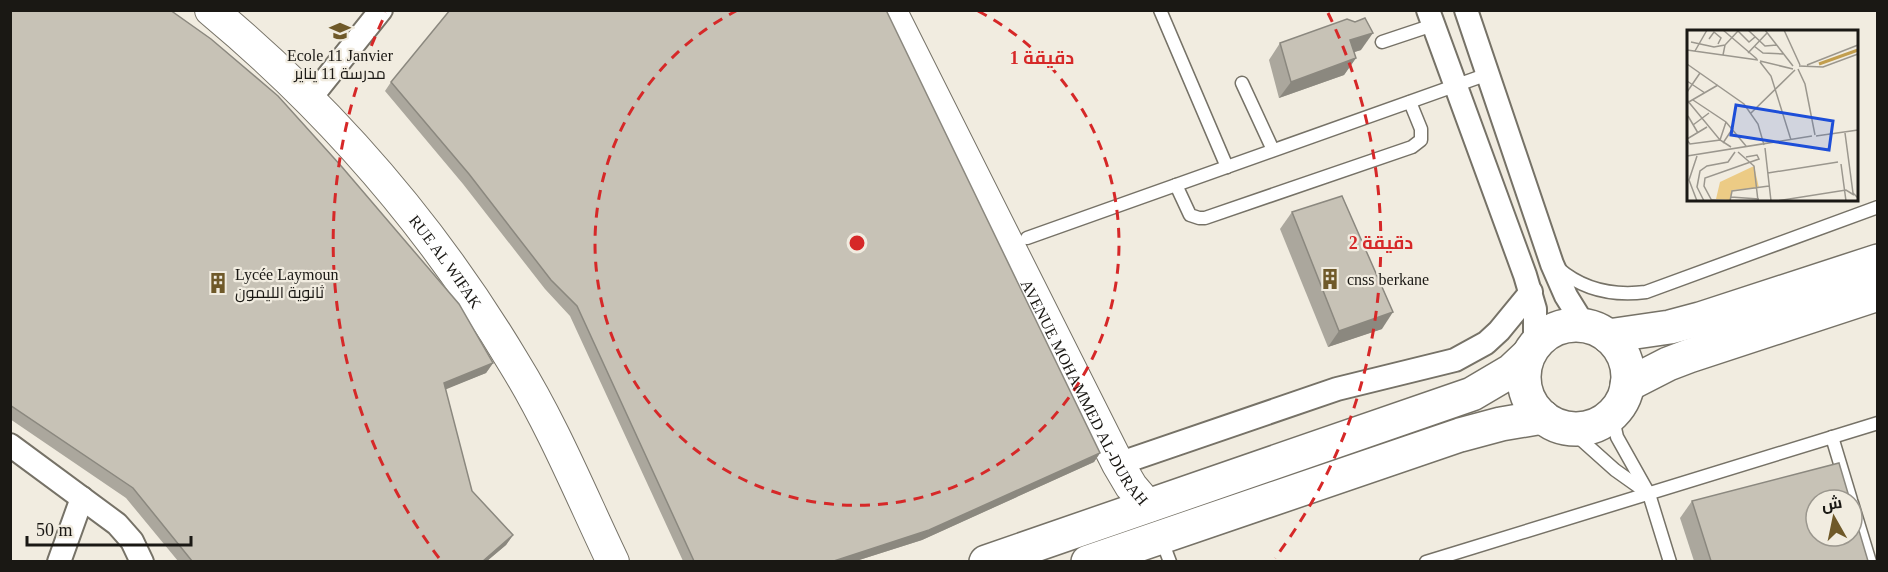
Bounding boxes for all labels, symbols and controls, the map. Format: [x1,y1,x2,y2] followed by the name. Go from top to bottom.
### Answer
[328,19,352,43] school or university icon: Ecole 11 Janvier مدرسة 11 يناير
[1687,30,1858,201] inset map
[287,47,394,83] place label: Ecole 11 Janvier مدرسة 11 يناير
[1010,48,1074,68] text: 1 دقيقة
[406,212,486,311] street label: RUE AL WIFAK
[847,233,867,253] centre of rings
[1349,233,1413,253] text: 2 دقيقة
[235,266,339,303] place label: Lycée Laymoun ثانوية الليمون
[1318,267,1342,291] building icon: cnss berkane
[206,271,230,295] building icon: Lycée Laymoun ثانوية الليمون
[1347,271,1429,288] place label: cnss berkane
[1018,276,1152,509] street label: AVENUE MOHAMMED AL-DURAH
[1804,488,1864,548] north arrow
[1820,494,1843,515] text: ش
[27,509,190,547] scale bar
[36,520,73,540] text: 50 m

